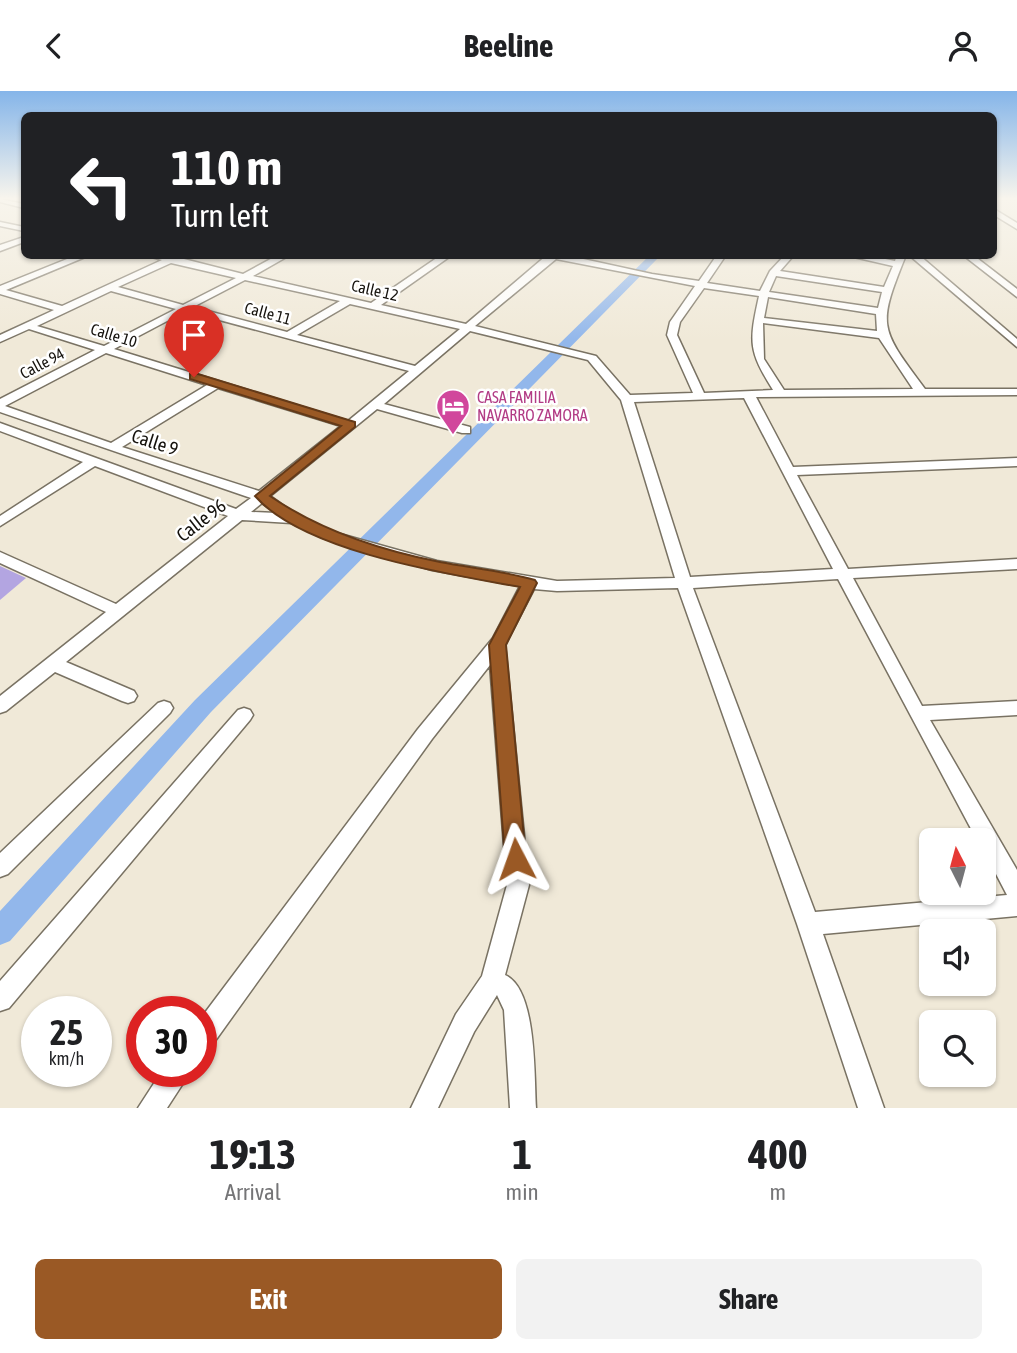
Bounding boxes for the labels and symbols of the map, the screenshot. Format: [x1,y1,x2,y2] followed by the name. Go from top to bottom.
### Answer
[350,276,400,304] street label: Calle 12
[243,298,293,328] street label: Calle 11
[164,305,224,377] pin
[89,319,139,351] street label: Calle 10
[17,344,67,382] street label: Calle 94
[434,387,472,436] hotel icon: CASA FAMILIA NAVARRO ZAMORA
[477,388,588,424] place label: CASA FAMILIA NAVARRO ZAMORA
[129,424,181,460] street label: Calle 9
[172,494,230,546] street label: Calle 96
[479,822,553,896] position arrow
[919,828,996,905] north arrow
[126,996,217,1087] speed limit sign: 30

